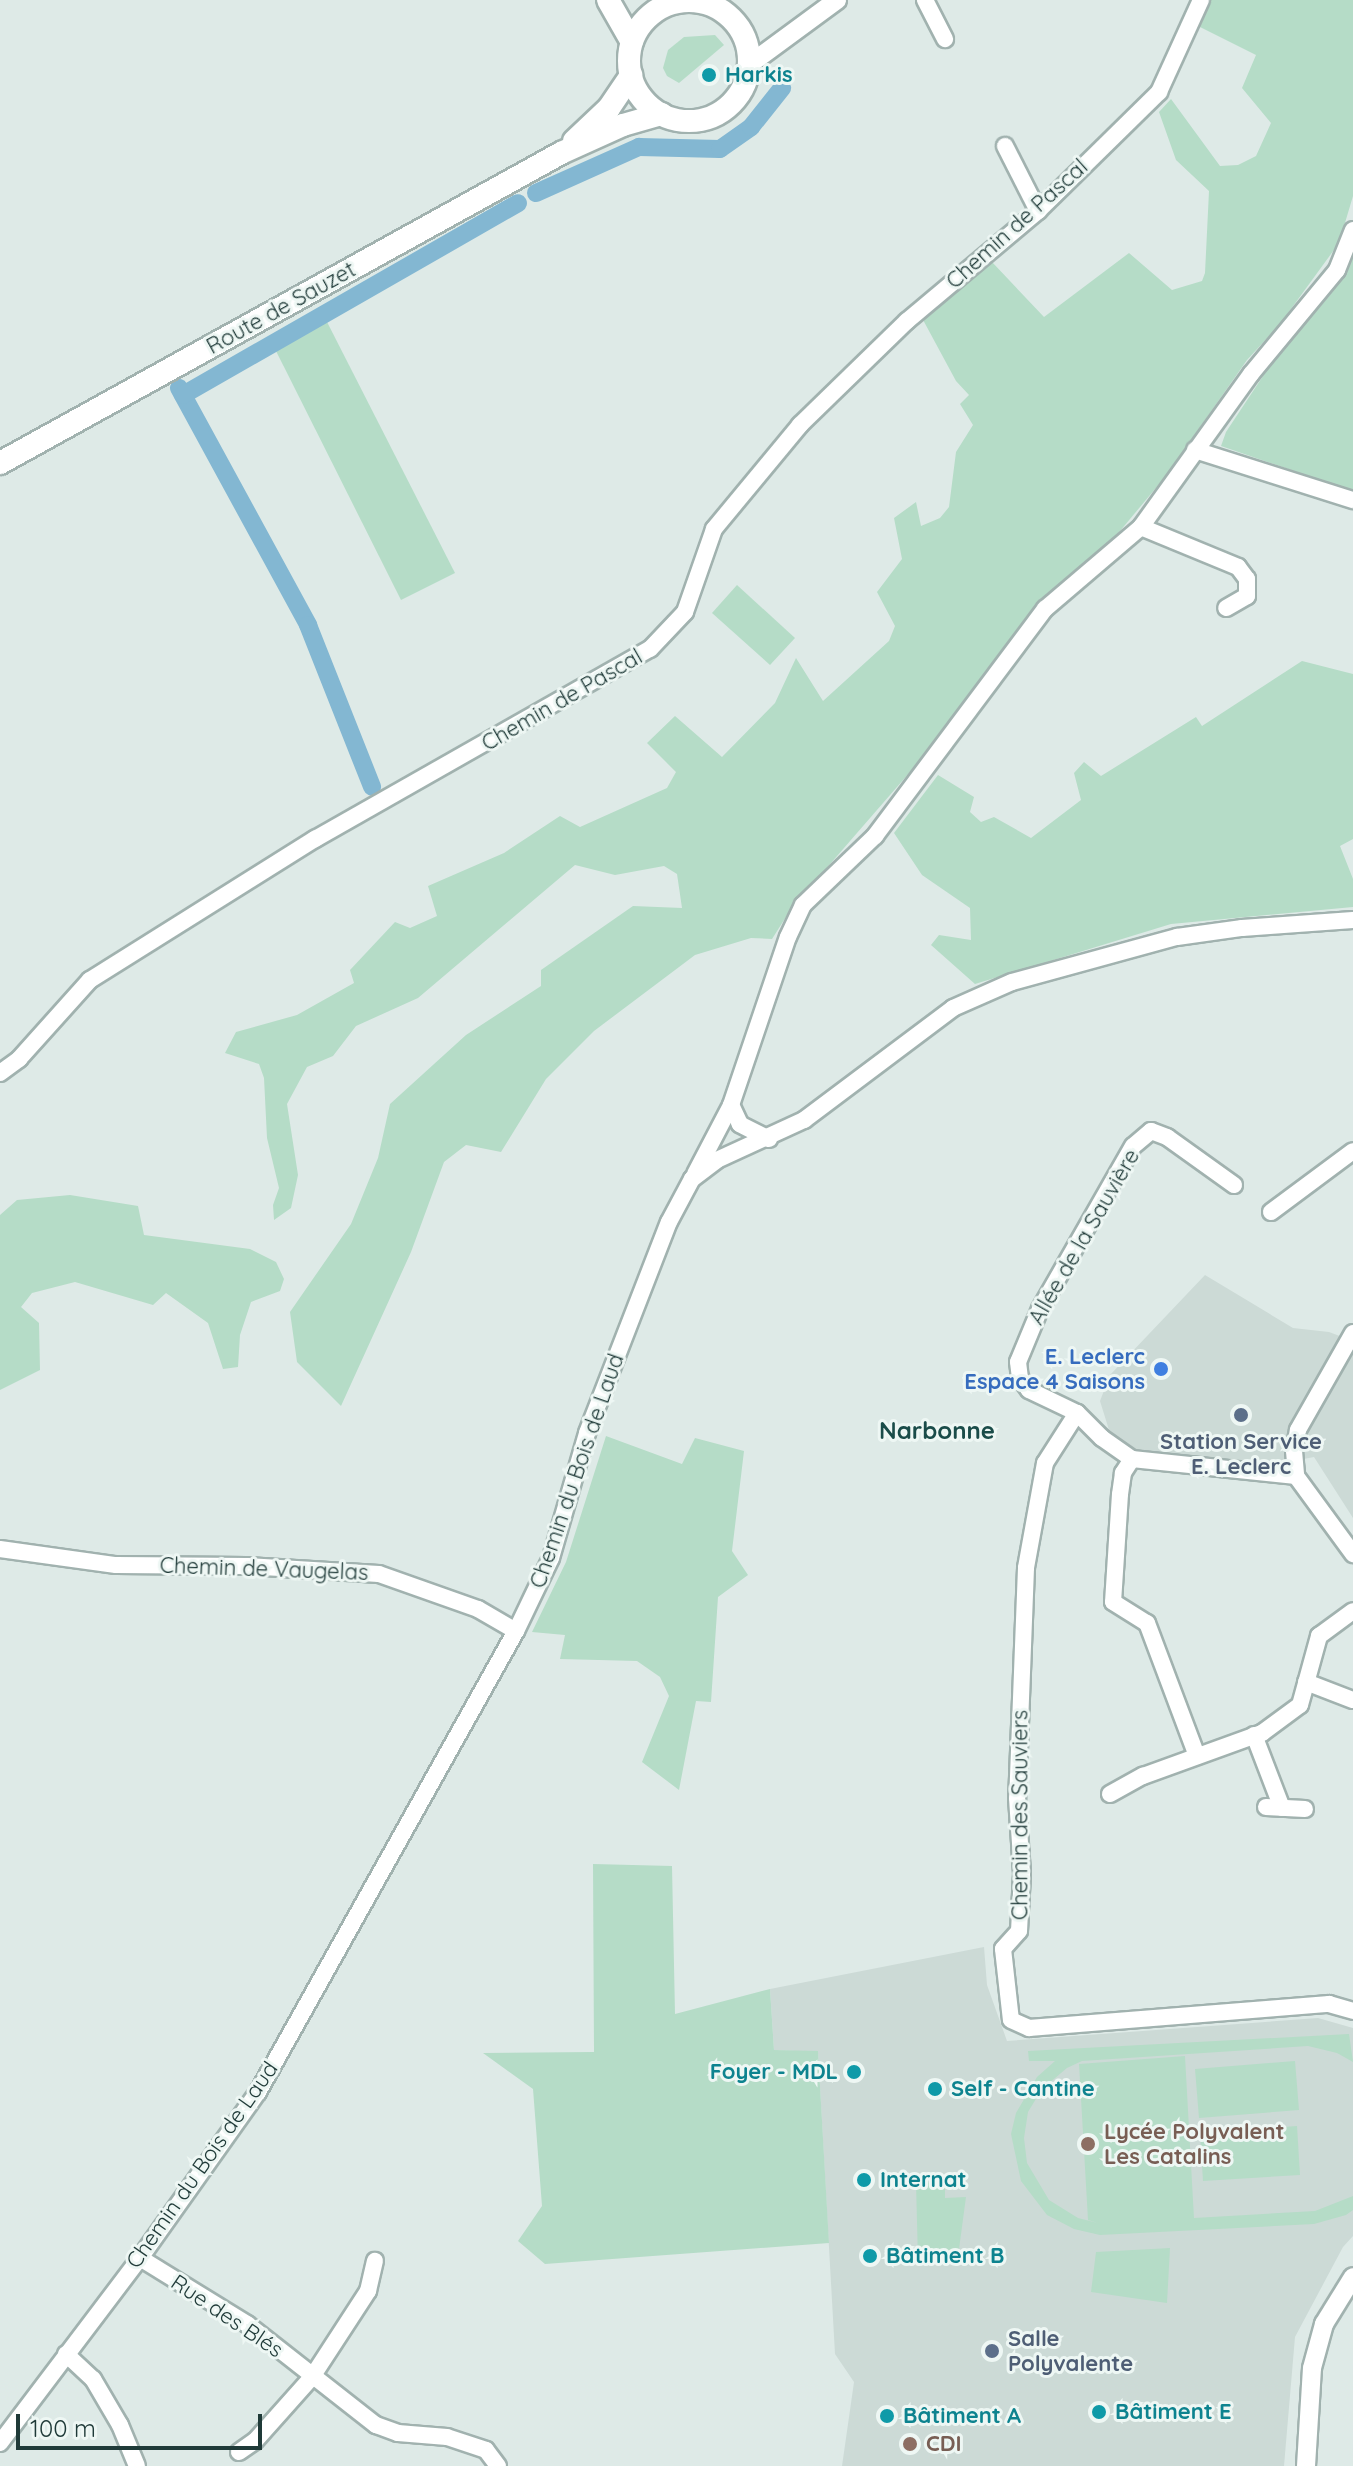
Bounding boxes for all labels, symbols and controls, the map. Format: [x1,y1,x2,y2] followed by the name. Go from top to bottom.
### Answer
[725,62,792,88] place label: Harkis
[700,66,718,84] marker: Harkis
[941,154,1093,294] street label: Chemin de Pascal
[202,256,360,360] street label: Route de Sauzet
[477,643,647,757] street label: Chemin de Pascal
[1023,1145,1145,1329] street label: Allée de la Sauvière
[964,1343,1145,1394] place label: E. Leclerc Espace 4 Saisons
[524,1350,630,1592] street label: Chemin du Bois de Laud
[1152,1360,1170,1378] marker: E. Leclerc Espace 4 Saisons
[1232,1406,1250,1424] marker: Station Service E. Leclerc
[879,1417,995,1445] district label: Narbonne
[1160,1428,1322,1480] place label: Station Service E. Leclerc
[159,1552,369,1586] street label: Chemin de Vaugelas
[1007,1710,1033,1920] street label: Chemin des Sauviers
[121,2057,283,2273] street label: Chemin du Bois de Laud
[710,2059,838,2085] place label: Foyer - MDL
[845,2063,863,2081] marker: Foyer - MDL
[951,2076,1095,2102] place label: Self - Cantine
[926,2080,944,2098] marker: Self - Cantine
[1104,2118,1284,2170] place label: Lycée Polyvalent Les Catalins
[1079,2135,1097,2153] marker: Lycée Polyvalent Les Catalins
[880,2167,967,2193] place label: Internat
[855,2171,873,2189] marker: Internat
[886,2243,1004,2269] place label: Bâtiment B
[861,2247,879,2265] marker: Bâtiment B
[166,2269,288,2363] street label: Rue des Blés
[1008,2325,1133,2376] place label: Salle Polyvalente
[983,2342,1001,2360] marker: Salle Polyvalente
[20,2398,266,2448] scale bar
[1115,2399,1232,2425] place label: Bâtiment E
[903,2403,1021,2429] place label: Bâtiment A
[1090,2403,1108,2421] marker: Bâtiment E
[878,2407,896,2425] marker: Bâtiment A
[30,2413,96,2443] text: 100 m
[926,2431,962,2457] place label: CDI
[901,2435,919,2453] marker: CDI

